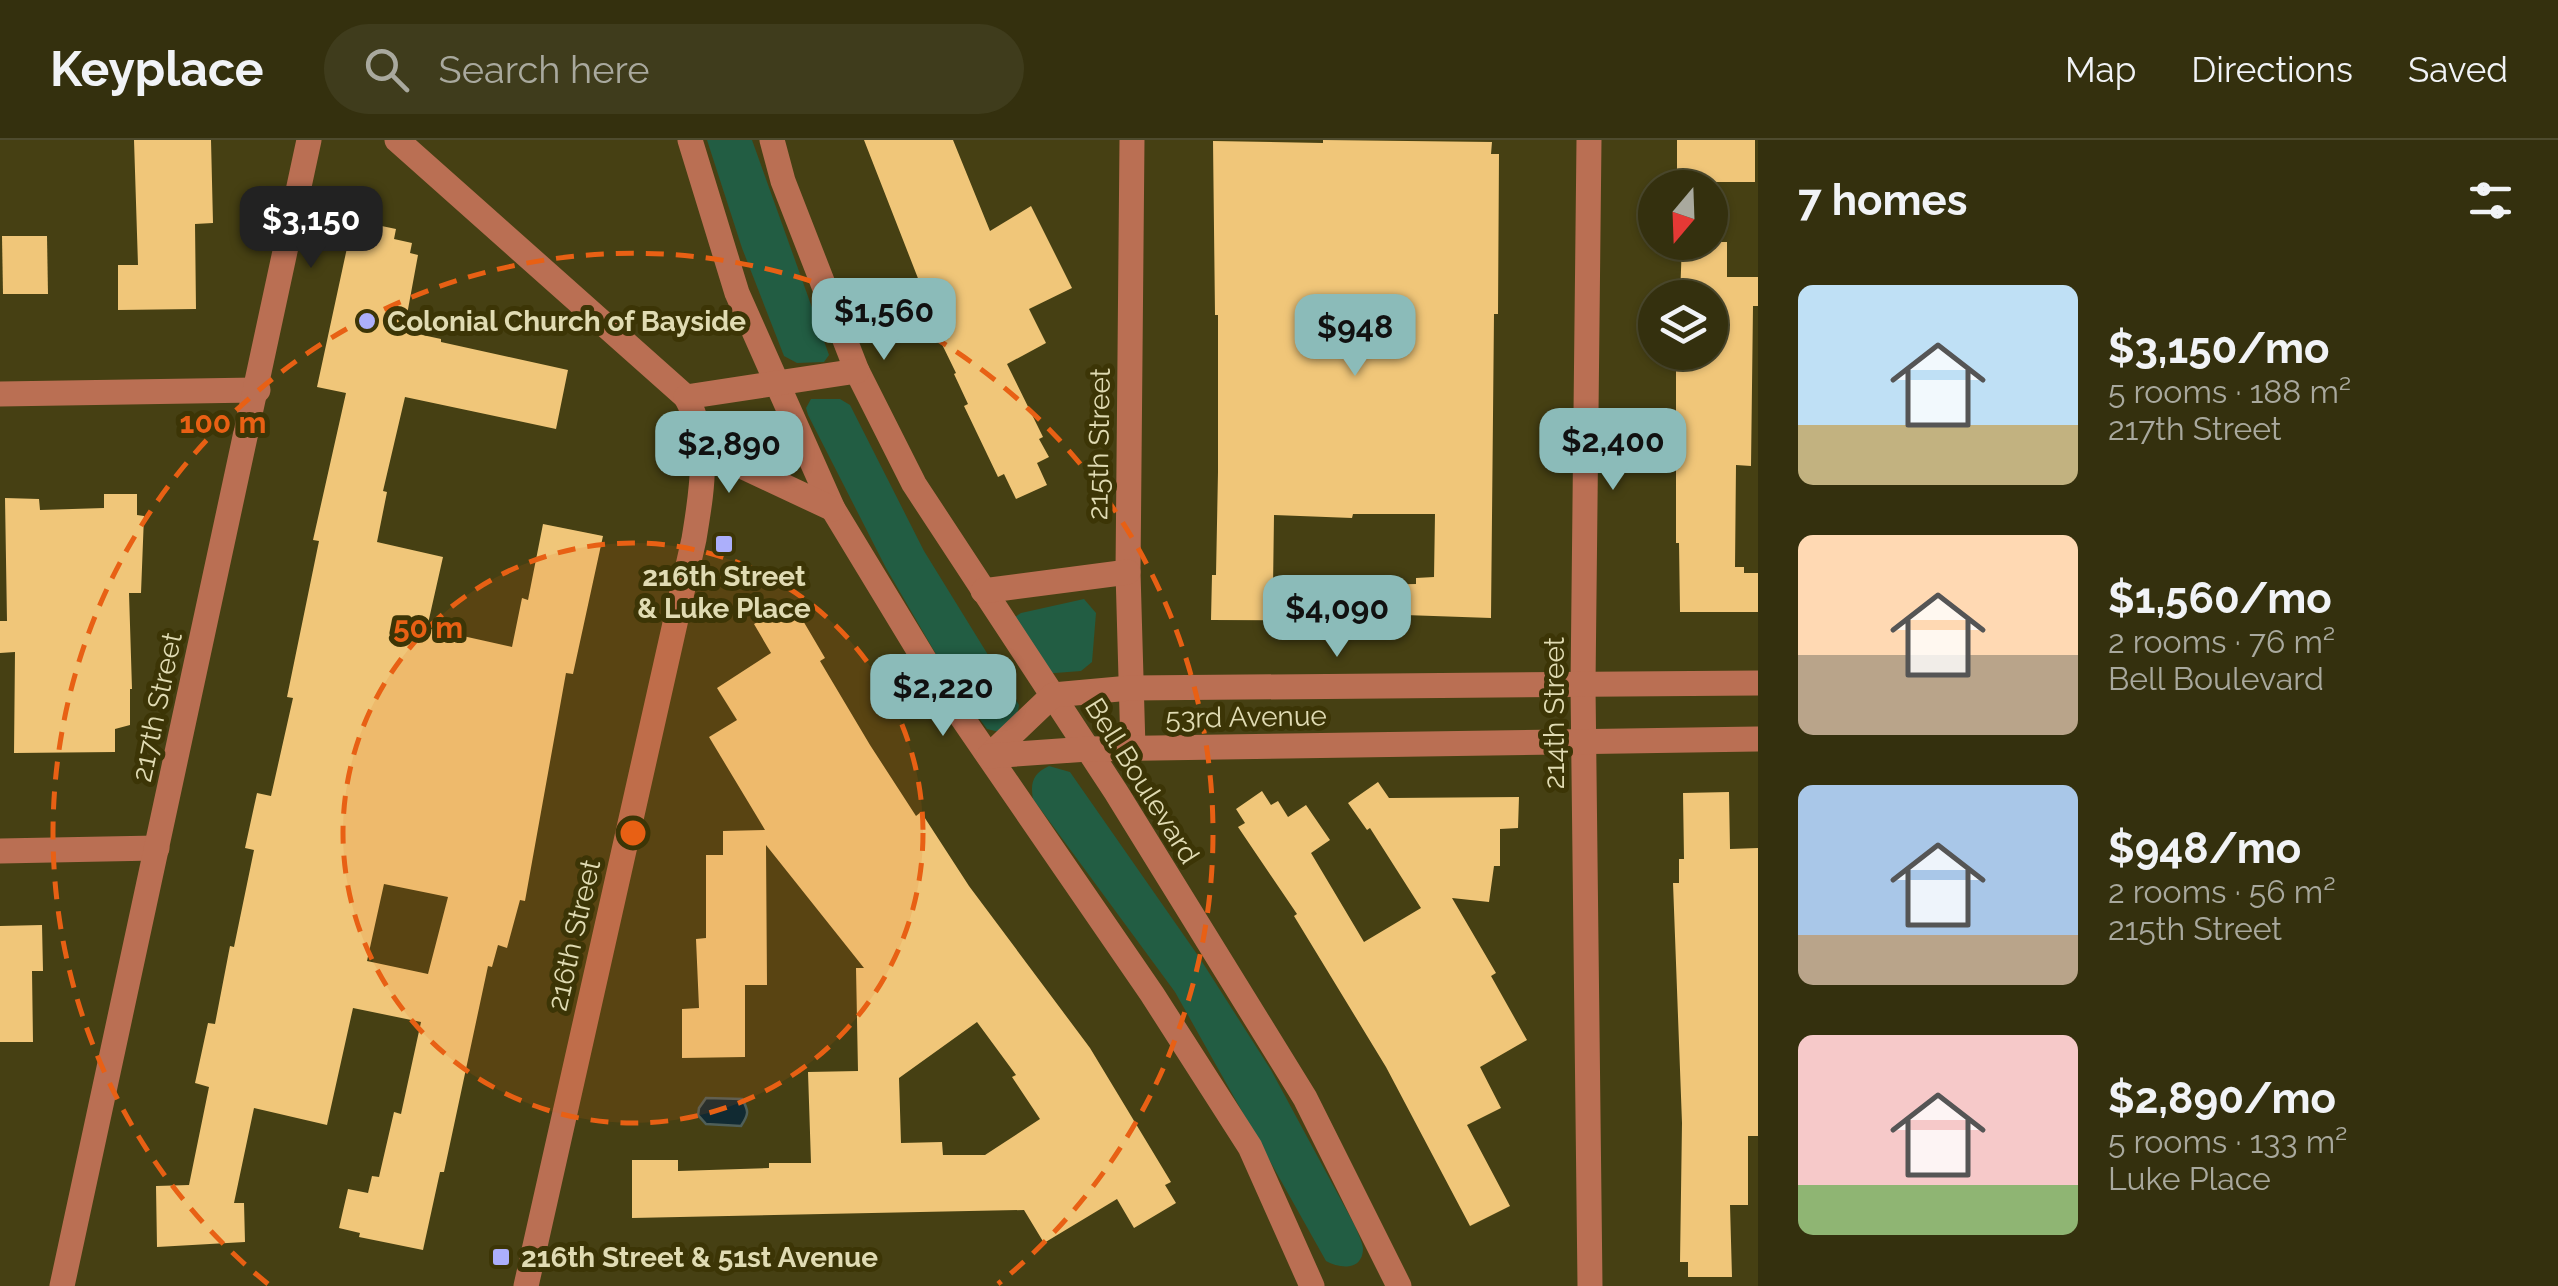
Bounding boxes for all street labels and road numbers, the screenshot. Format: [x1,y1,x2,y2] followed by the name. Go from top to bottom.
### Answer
[1081,367,1117,520] street label: 215th Street
[125,629,189,785] street label: 217th Street
[1538,636,1571,789] street label: 214th Street
[1078,692,1206,870] street label: Bell Boulevard
[1165,699,1327,735] street label: 53rd Avenue
[541,856,608,1014] street label: 216th Street

